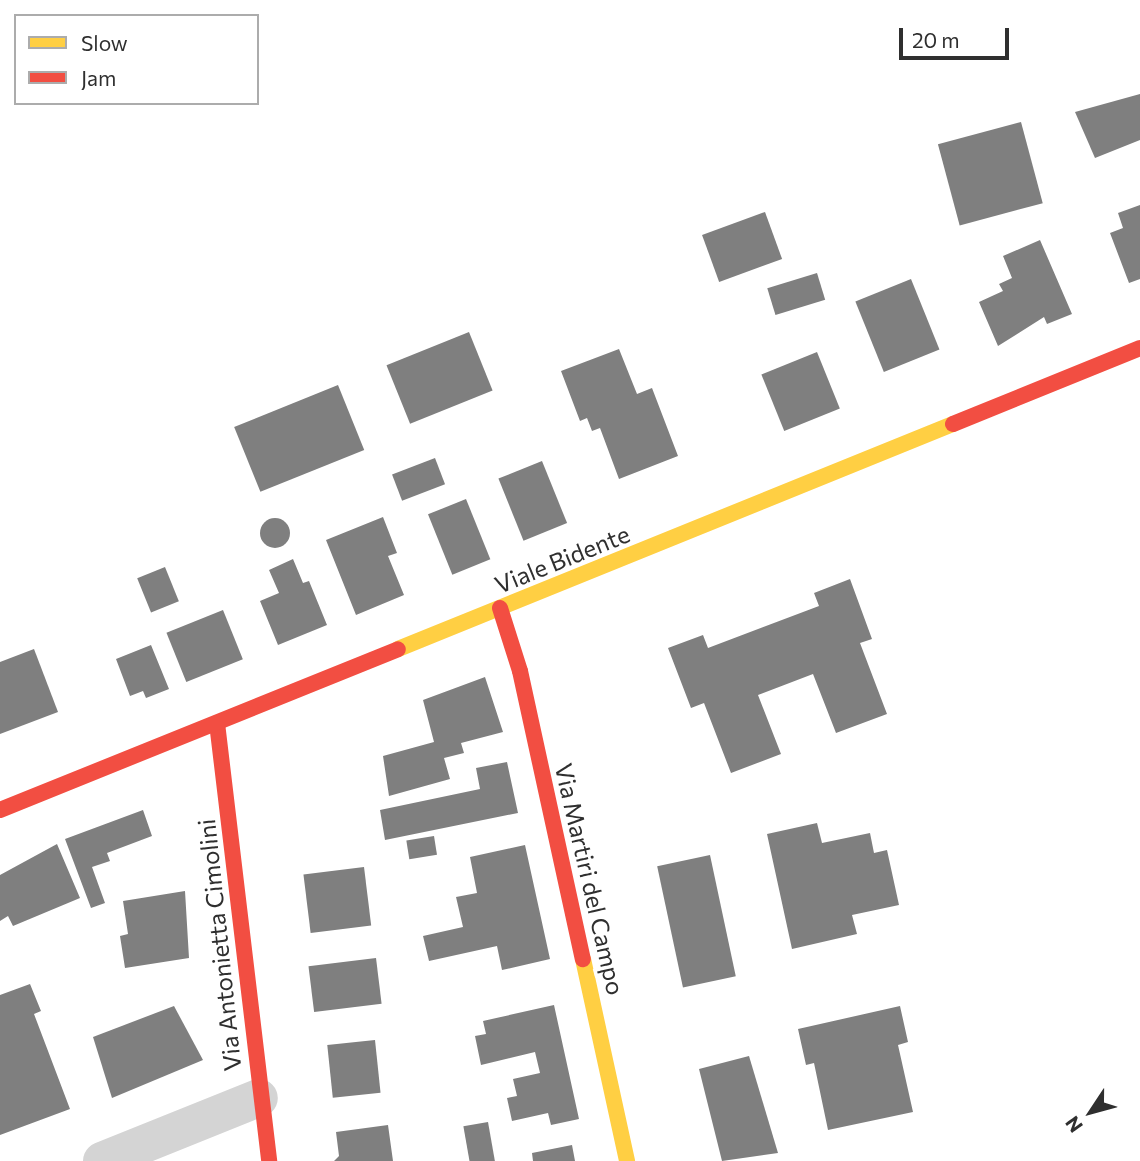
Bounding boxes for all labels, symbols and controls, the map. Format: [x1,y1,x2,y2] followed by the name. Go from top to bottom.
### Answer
[14,14,259,105] legend
[902,14,1012,58] scale bar
[912,27,960,52] text: 20 m
[81,30,128,55] text: Slow
[81,65,116,90] text: Jam
[490,519,634,599] street label: Viale Bidente
[549,760,631,998] street label: Via Martiri del Campo
[191,817,247,1073] street label: Via Antonietta Cimolini
[1056,1077,1126,1147] north arrow
[1060,1112,1087,1137] text: N

